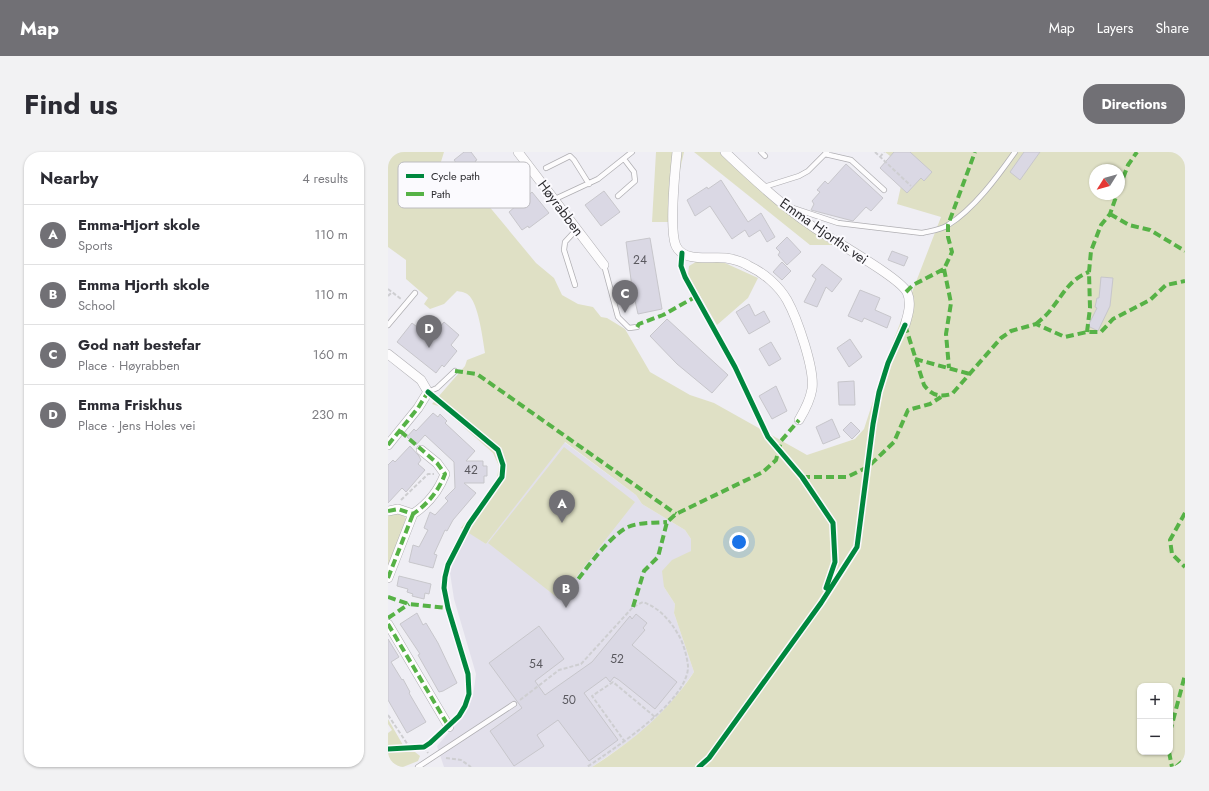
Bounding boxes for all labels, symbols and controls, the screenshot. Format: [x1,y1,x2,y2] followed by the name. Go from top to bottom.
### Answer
[20,15,59,42] text: Map
[1049,18,1075,38] text: Map
[1097,18,1133,38] text: Layers
[1155,18,1189,38] text: Share
[24,84,118,125] text: Find us
[1083,84,1185,124] button: Directions
[398,162,530,208] legend
[1089,164,1125,200] north arrow
[40,166,98,190] text: Nearby
[431,168,480,184] text: Cycle path
[302,169,348,188] text: 4 results
[533,176,589,240] street label: Høyrabben
[431,186,450,202] text: Path
[776,193,872,269] street label: Emma Hjorths vei
[78,214,200,236] text: Emma-Hjort skole
[48,225,58,244] text: A
[314,225,348,244] text: 110 m
[78,236,112,255] text: Sports
[633,251,647,269] house number: 24
[78,274,210,296] text: Emma Hjorth skole
[612,280,638,313] pin: C
[49,285,57,304] text: B
[314,285,348,304] text: 110 m
[78,296,115,315] text: School
[416,315,442,348] pin: D
[78,334,201,356] text: God natt bestefar
[48,345,58,364] text: C
[313,345,348,364] text: 160 m
[78,356,180,375] text: Place · Høyrabben
[78,394,182,416] text: Emma Friskhus
[48,405,58,424] text: D
[312,405,348,424] text: 230 m
[78,416,196,435] text: Place · Jens Holes vei
[464,461,478,479] house number: 42
[549,490,575,523] pin: A
[729,532,749,552] your location
[553,575,579,608] pin: B
[610,650,624,668] house number: 52
[529,655,543,673] house number: 54
[1137,683,1173,755] map controls
[1137,683,1173,719] button: +
[562,691,576,709] house number: 50
[1137,719,1173,755] button: −

